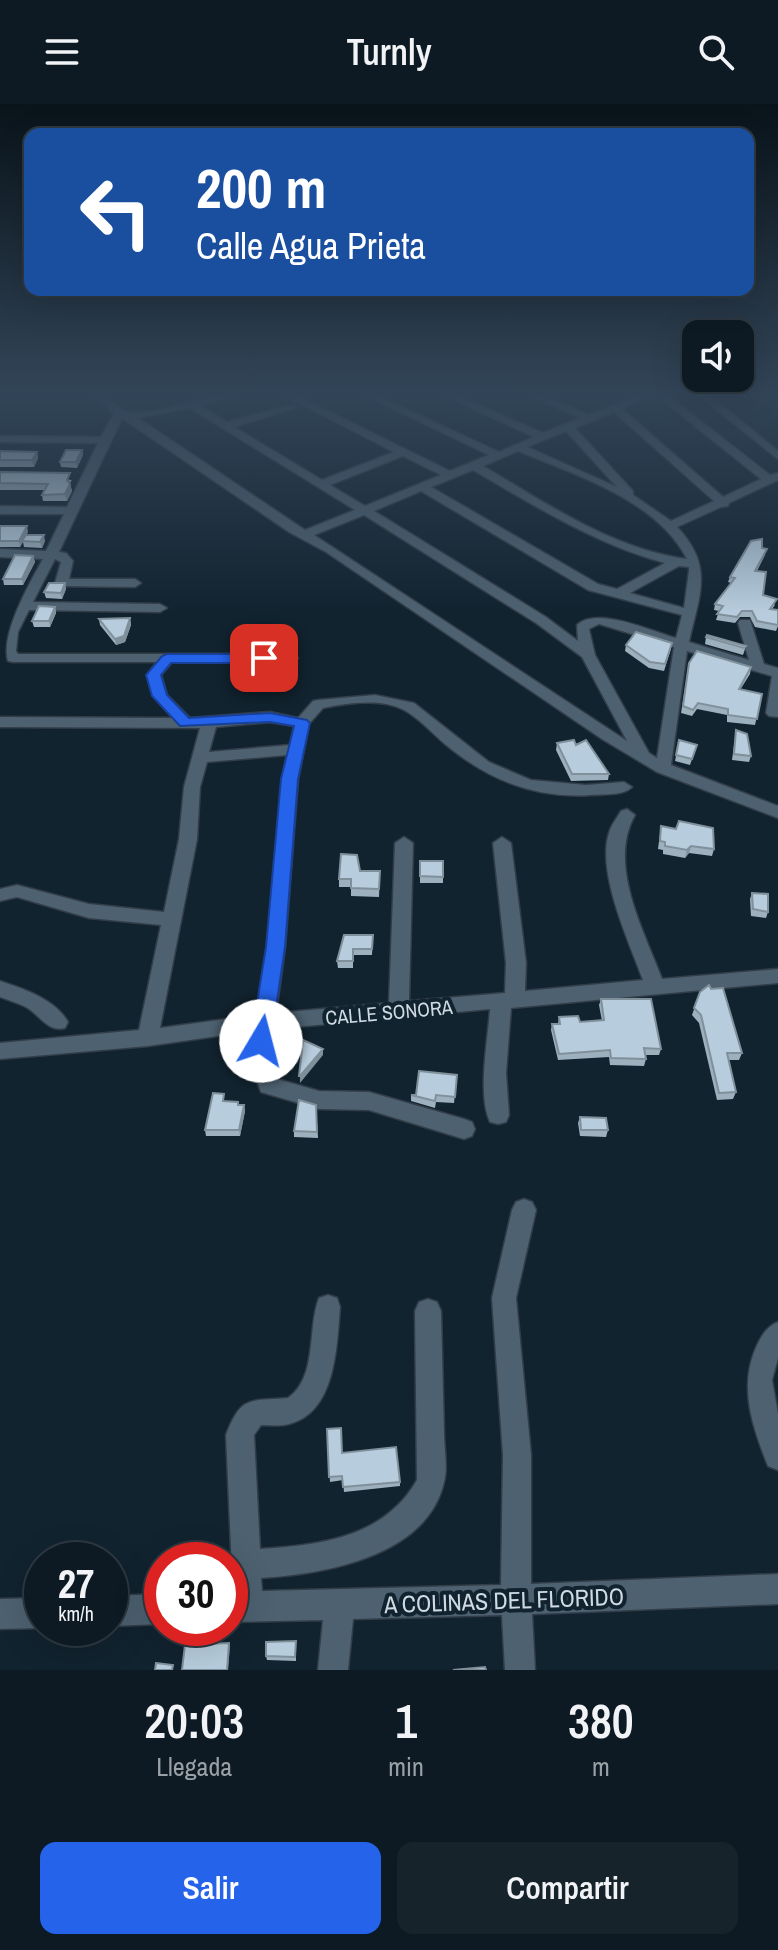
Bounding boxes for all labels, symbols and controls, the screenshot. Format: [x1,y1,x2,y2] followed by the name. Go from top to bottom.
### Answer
[346,28,432,76] text: Turnly
[40,30,84,74] icon: menu
[694,30,738,74] icon: search
[196,150,326,225] text: 200 m
[64,160,168,264] icon: left
[196,222,426,270] text: Calle Agua Prieta
[682,320,754,392] map controls
[682,320,754,392] button: sound
[230,624,298,692] pin
[242,636,286,680] icon: arrive
[324,993,454,1031] street label: CALLE SONORA
[219,999,303,1083] position arrow
[144,1542,248,1646] speed limit sign: 30
[58,1557,94,1610] text: 27
[383,1580,624,1620] street label: A COLINAS DEL FLORIDO
[58,1600,94,1627] text: km/h
[144,1688,244,1753] text: 20:03
[395,1688,417,1753] text: 1
[568,1688,634,1753] text: 380
[156,1749,232,1784] text: Llegada
[388,1749,424,1784] text: min
[592,1749,610,1784] text: m
[40,1842,381,1934] button: Salir
[397,1842,738,1934] button: Compartir

